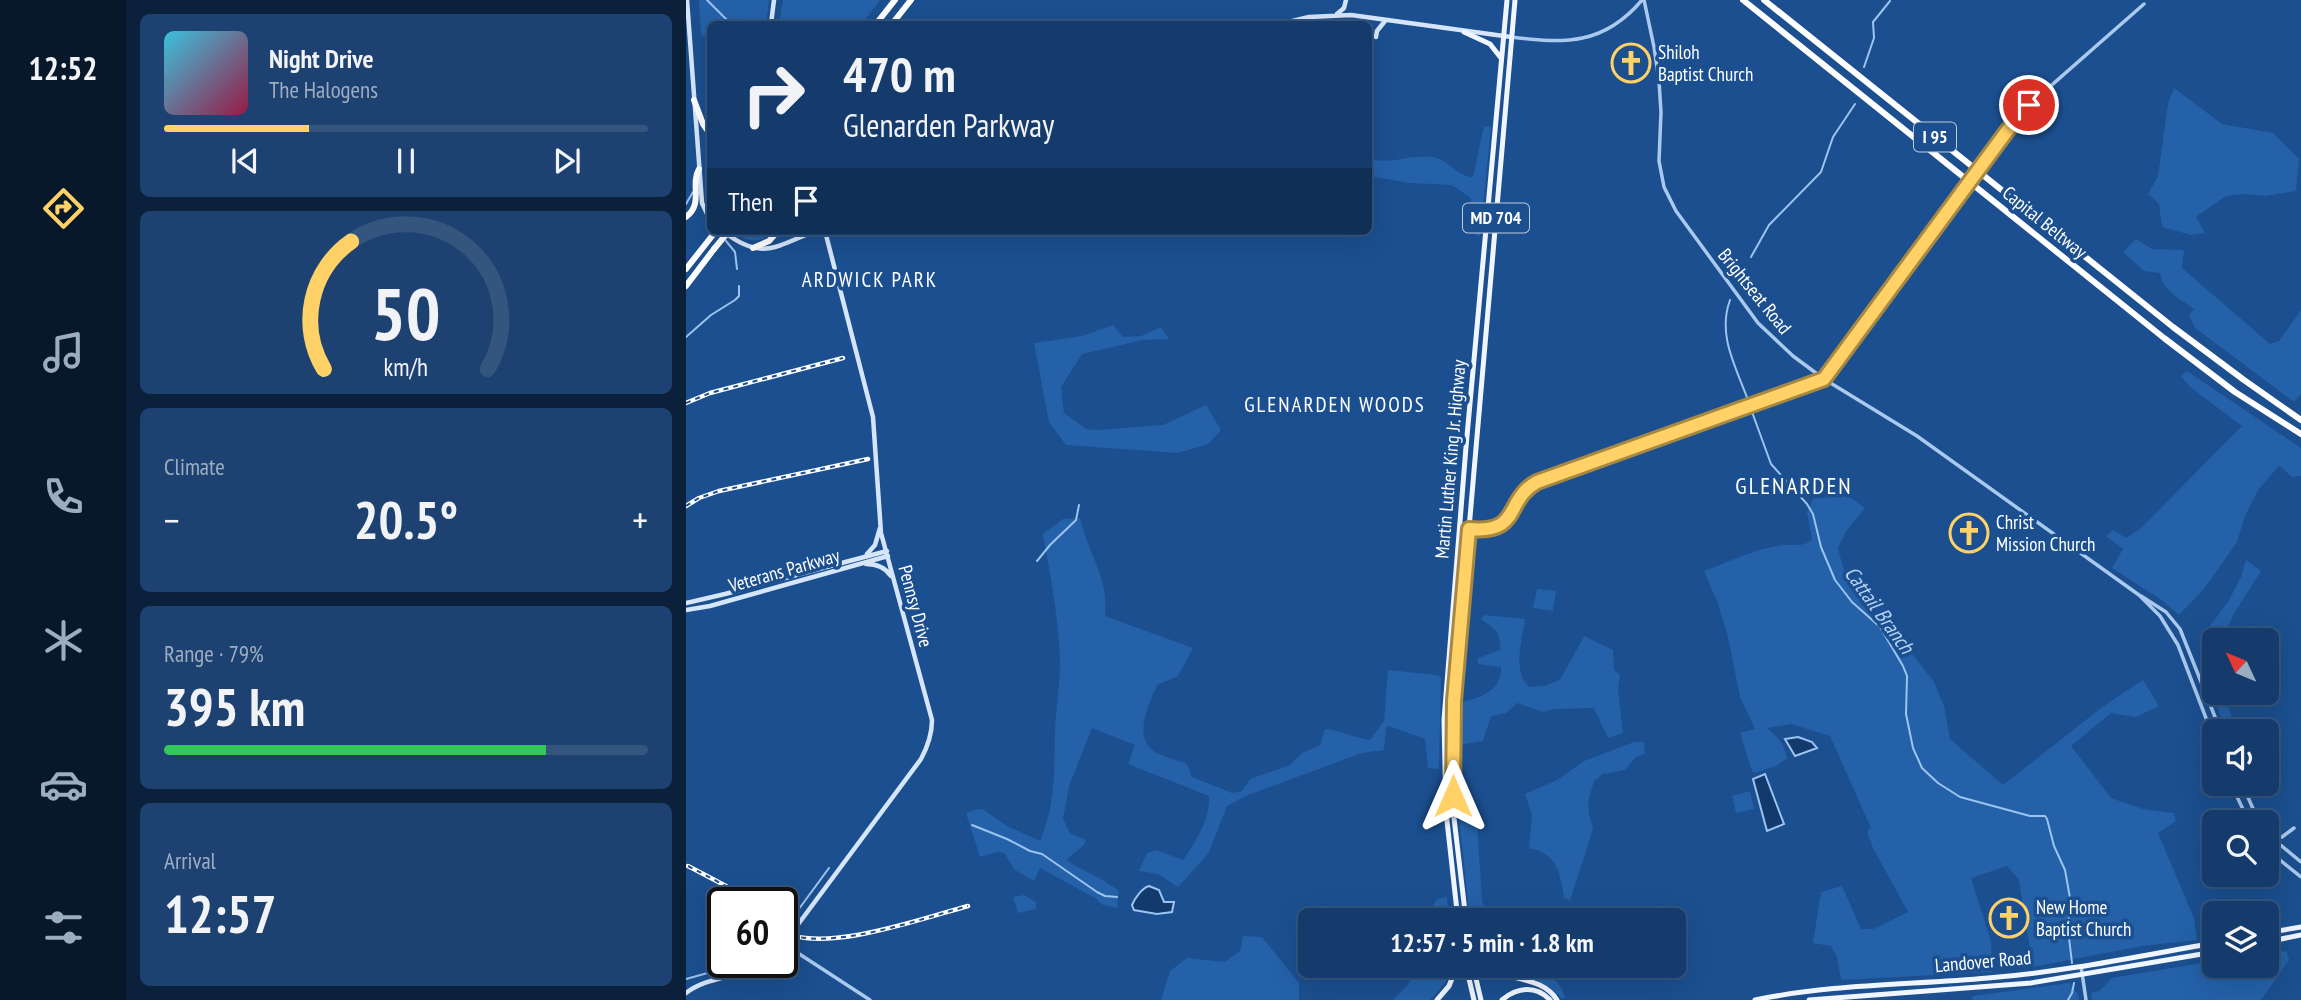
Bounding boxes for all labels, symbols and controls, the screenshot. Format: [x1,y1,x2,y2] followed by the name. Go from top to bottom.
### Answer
[1658,40,1753,86] place label: Shiloh Baptist Church
[269,42,374,75] text: Night Drive
[843,42,956,106] text: 470 m
[1610,42,1652,84] church icon: Shiloh Baptist Church
[28,47,98,89] text: 12:52
[728,49,819,140] icon: right
[269,75,378,104] text: The Halogens
[1999,75,2059,135] pin
[2010,86,2048,124] icon: arrive
[843,104,1054,146] text: Glenarden Parkway
[1914,122,1956,152] road number: I 95
[226,142,264,180] icon: previous
[387,142,425,180] icon: pause
[548,142,586,180] icon: next
[1998,181,2093,264] street label: Capital Beltway
[787,182,825,220] icon: arrive
[39,184,88,233] icon: directions
[728,185,773,218] text: Then
[1463,204,1529,232] road number: MD 704
[1713,243,1797,339] street label: Brightseat Road
[371,265,441,359] text: 50
[802,266,938,293] district label: ARDWICK PARK
[39,328,88,377] icon: music
[384,351,428,383] text: km/h
[1429,358,1471,559] street label: Martin Luther King Jr. Highway
[1244,391,1426,418] district label: GLENARDEN WOODS
[164,452,225,481] text: Climate
[1735,471,1853,500] district label: GLENARDEN
[39,472,88,521] icon: phone
[354,486,458,553] text: 20.5°
[164,495,180,544] text: −
[632,495,648,544] text: +
[1996,510,2095,556] place label: Christ Mission Church
[1948,512,1990,554] church icon: Christ Mission Church
[725,542,843,598] street label: Veterans Parkway
[1839,561,1921,660] water label: Cattail Branch
[894,562,939,650] street label: Pennsy Drive
[39,616,88,665] icon: climate
[2202,628,2278,705] north arrow
[2202,628,2279,978] map controls
[164,639,264,668] text: Range · 79%
[164,673,305,740] text: 395 km
[2202,719,2279,796] button: sound
[1416,759,1490,833] position arrow
[39,760,88,809] icon: car
[2202,810,2279,887] button: search
[164,846,216,875] text: Arrival
[164,880,276,947] text: 12:57
[707,887,798,978] speed limit sign: 60
[2036,895,2131,941] place label: New Home Baptist Church
[1988,897,2030,939] church icon: New Home Baptist Church
[2202,901,2279,978] button: layers
[39,903,88,952] icon: filters
[1390,926,1594,959] text: 12:57 · 5 min · 1.8 km
[1934,945,2032,977] street label: Landover Road

